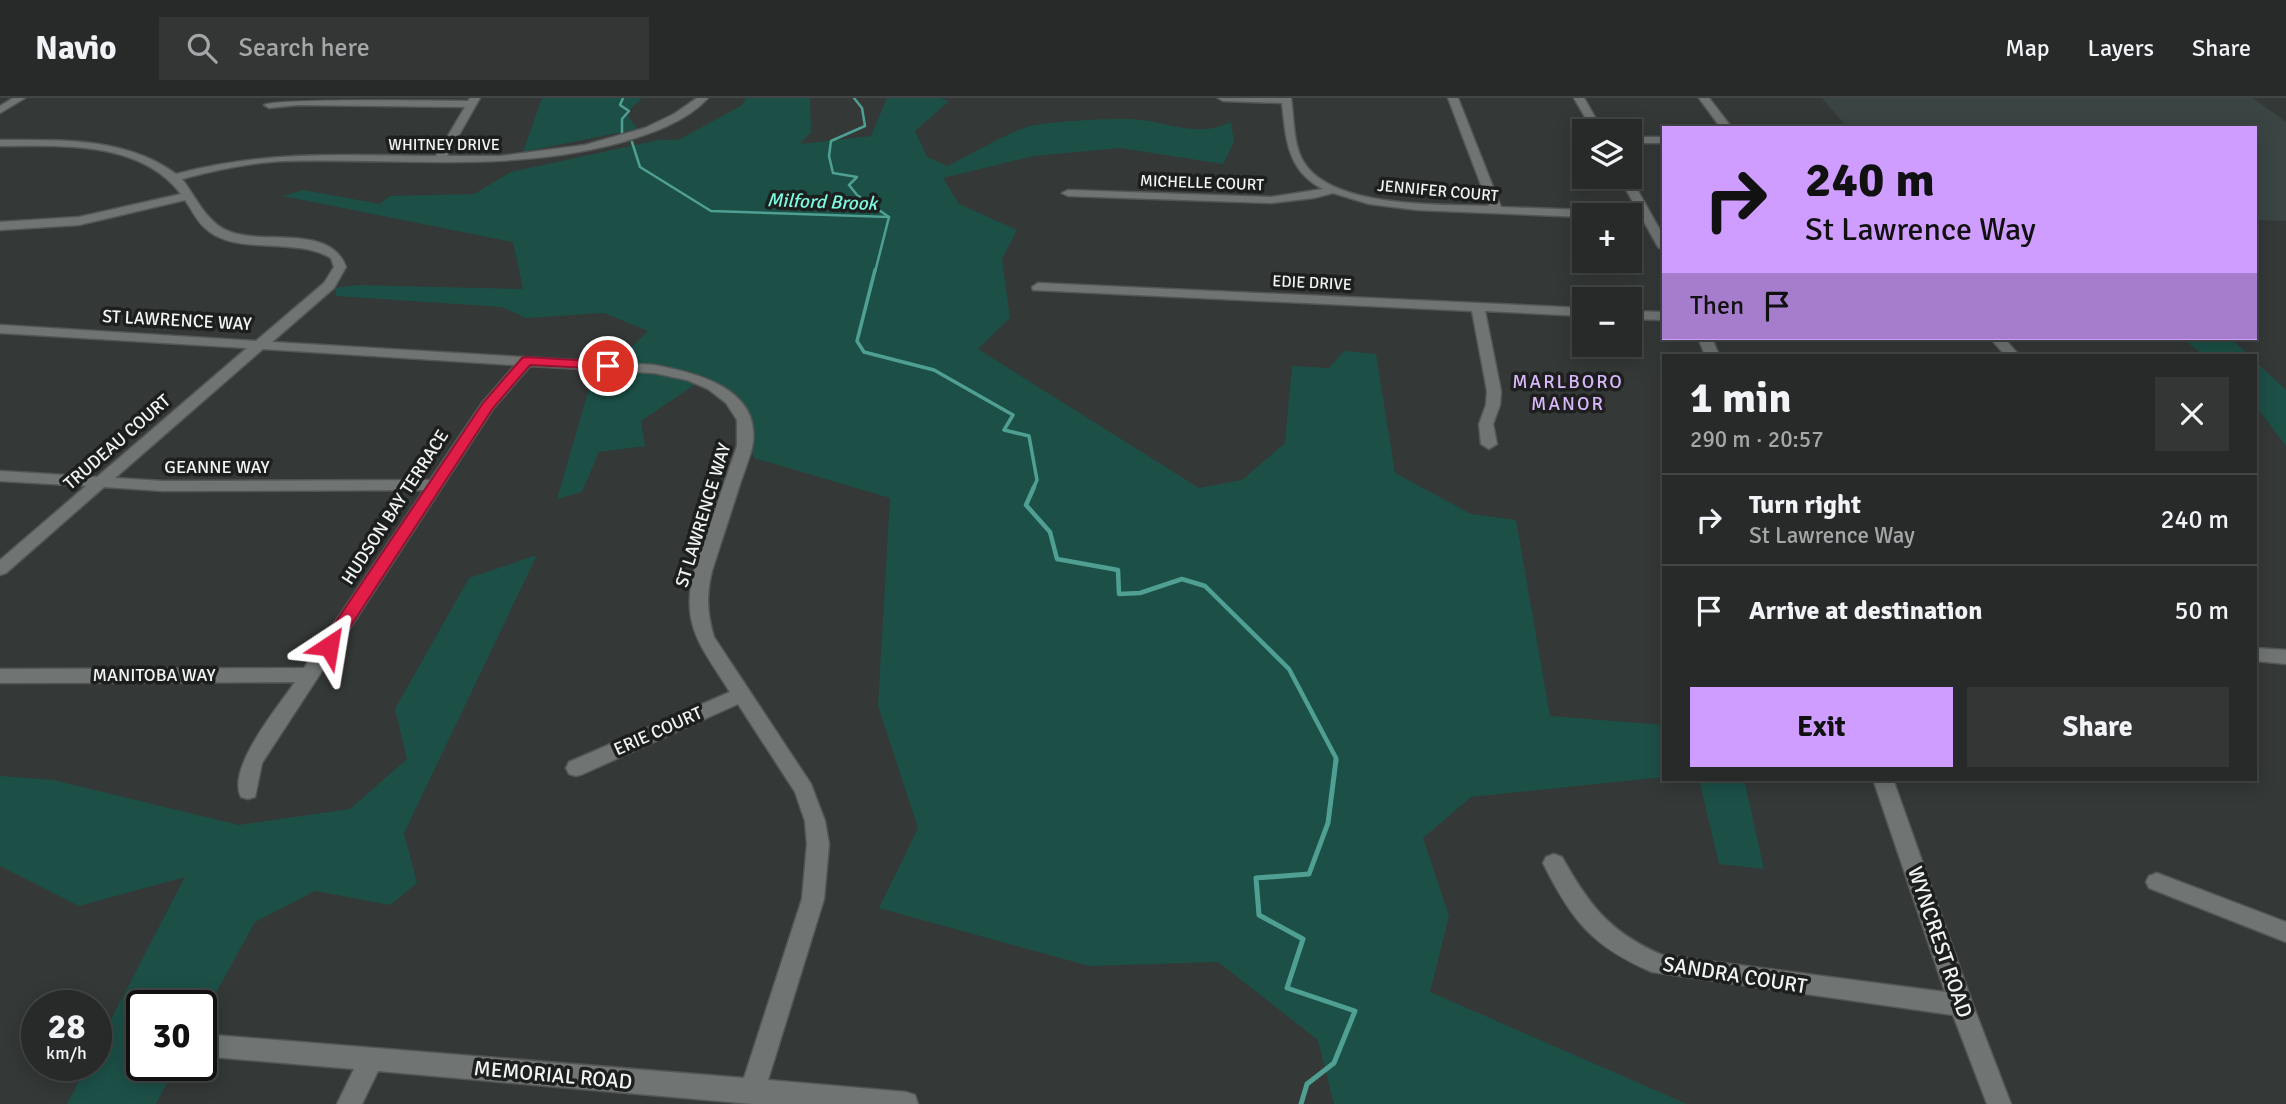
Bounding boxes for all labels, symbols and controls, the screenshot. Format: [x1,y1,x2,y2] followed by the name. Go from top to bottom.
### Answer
[159,17,649,80] search box
[35,28,117,69] text: Navio
[183,29,221,67] icon: search
[239,32,370,64] text: Search here
[2005,33,2050,63] text: Map
[2088,33,2154,63] text: Layers
[2192,33,2251,63] text: Share
[1572,119,1642,357] map controls
[1572,119,1642,189] button: layers
[388,135,500,155] street label: WHITNEY DRIVE
[1805,150,1935,210] text: 240 m
[1690,154,1781,245] icon: right
[1140,171,1264,195] street label: MICHELLE COURT
[1377,176,1499,206] street label: JENNIFER COURT
[766,188,879,216] water label: Milford Brook
[1572,203,1642,273] button: +
[1805,210,2036,249] text: St Lawrence Way
[1272,271,1352,295] street label: EDIE DRIVE
[1572,287,1642,357] button: −
[1758,287,1796,325] icon: arrive
[1690,290,1744,322] text: Then
[102,305,252,335] street label: ST LAWRENCE WAY
[578,336,638,396] pin
[589,347,627,385] icon: arrive
[1512,370,1624,416] district label: MARLBORO MANOR
[1690,373,1791,424] text: 1 min
[2155,377,2229,451] button: close
[59,390,175,494] street label: TRUDEAU COURT
[337,425,453,589] street label: HUDSON BAY TERRACE
[1690,425,1824,454] text: 290 m · 20:57
[671,440,735,590] street label: ST LAWRENCE WAY
[164,456,270,478] street label: GEANNE WAY
[1749,489,1861,521] text: Turn right
[1690,501,1728,539] icon: right
[2160,504,2229,536] text: 240 m
[1749,521,1915,550] text: St Lawrence Way
[1690,592,1728,630] icon: arrive
[1749,595,1982,627] text: Arrive at destination
[2174,595,2229,627] text: 50 m
[292,609,366,683] position arrow
[92,664,216,686] street label: MANITOBA WAY
[1690,687,1953,767] button: Exit
[1967,687,2229,767] button: Share
[610,702,706,760] street label: ERIE COURT
[1902,863,1978,1021] street label: WYNCREST ROAD
[1661,951,1810,999] street label: SANDRA COURT
[126,990,217,1081] speed limit sign: 30
[48,1005,85,1048] text: 28
[46,1042,87,1064] text: km/h
[473,1055,633,1095] street label: MEMORIAL ROAD

